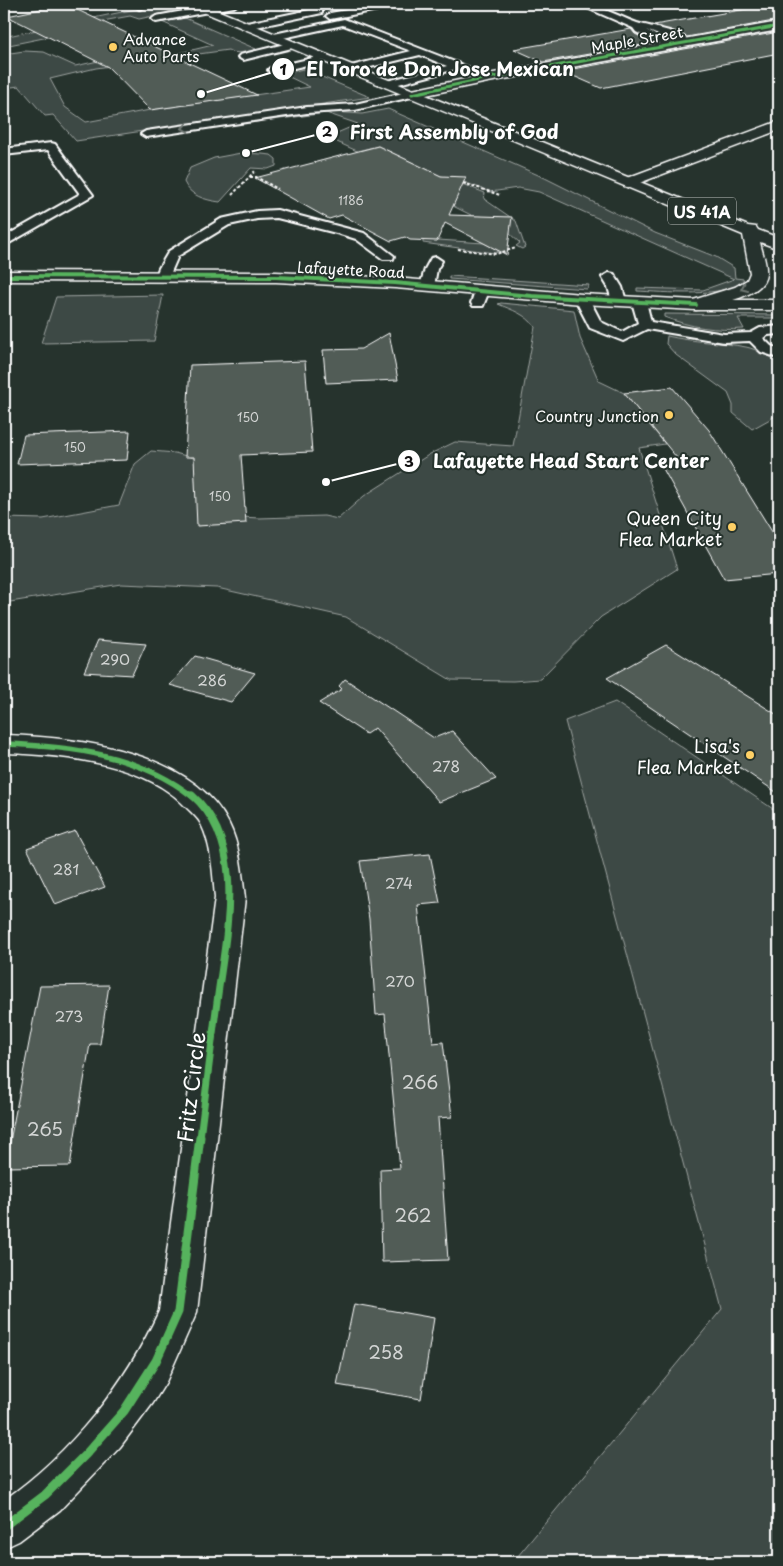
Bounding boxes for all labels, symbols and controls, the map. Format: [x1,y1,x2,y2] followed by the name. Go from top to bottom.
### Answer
[589,20,685,58] street label: Maple Street
[123,27,199,67] place label: Advance Auto Parts
[107,41,119,53] marker: Advance Auto Parts
[271,52,584,86] callout: El Toro de Don Jose Mexican
[306,54,574,82] text: El Toro de Don Jose Mexican
[279,57,287,80] text: 1
[314,115,569,149] callout: First Assembly of God
[349,117,559,145] text: First Assembly of God
[322,119,333,142] text: 2
[181,122,189,133] one-way arrow
[338,191,364,209] house number: 1186
[668,198,736,225] road number: US 41A
[296,255,406,283] street label: Lafayette Road
[740,282,749,293] one-way arrow
[535,404,659,427] place label: Country Junction
[237,408,259,426] house number: 150
[663,409,675,421] marker: Country Junction
[64,438,86,456] house number: 150
[397,444,720,478] callout: Lafayette Head Start Center
[433,446,709,474] text: Lafayette Head Start Center
[404,449,414,472] text: 3
[209,487,231,505] house number: 150
[618,504,722,552] place label: Queen City Flea Market
[726,521,738,533] marker: Queen City Flea Market
[100,647,130,670] house number: 290
[197,668,227,691] house number: 286
[636,732,740,780] place label: Lisa's Flea Market
[744,749,756,761] marker: Lisa's Flea Market
[432,754,460,777] house number: 278
[53,857,79,880] house number: 281
[385,871,413,894] house number: 274
[385,969,415,992] house number: 270
[55,1004,83,1027] house number: 273
[167,1030,213,1144] street label: Fritz Circle
[402,1068,438,1095] house number: 266
[27,1115,63,1142] house number: 265
[395,1201,431,1228] house number: 262
[368,1338,404,1365] house number: 258

